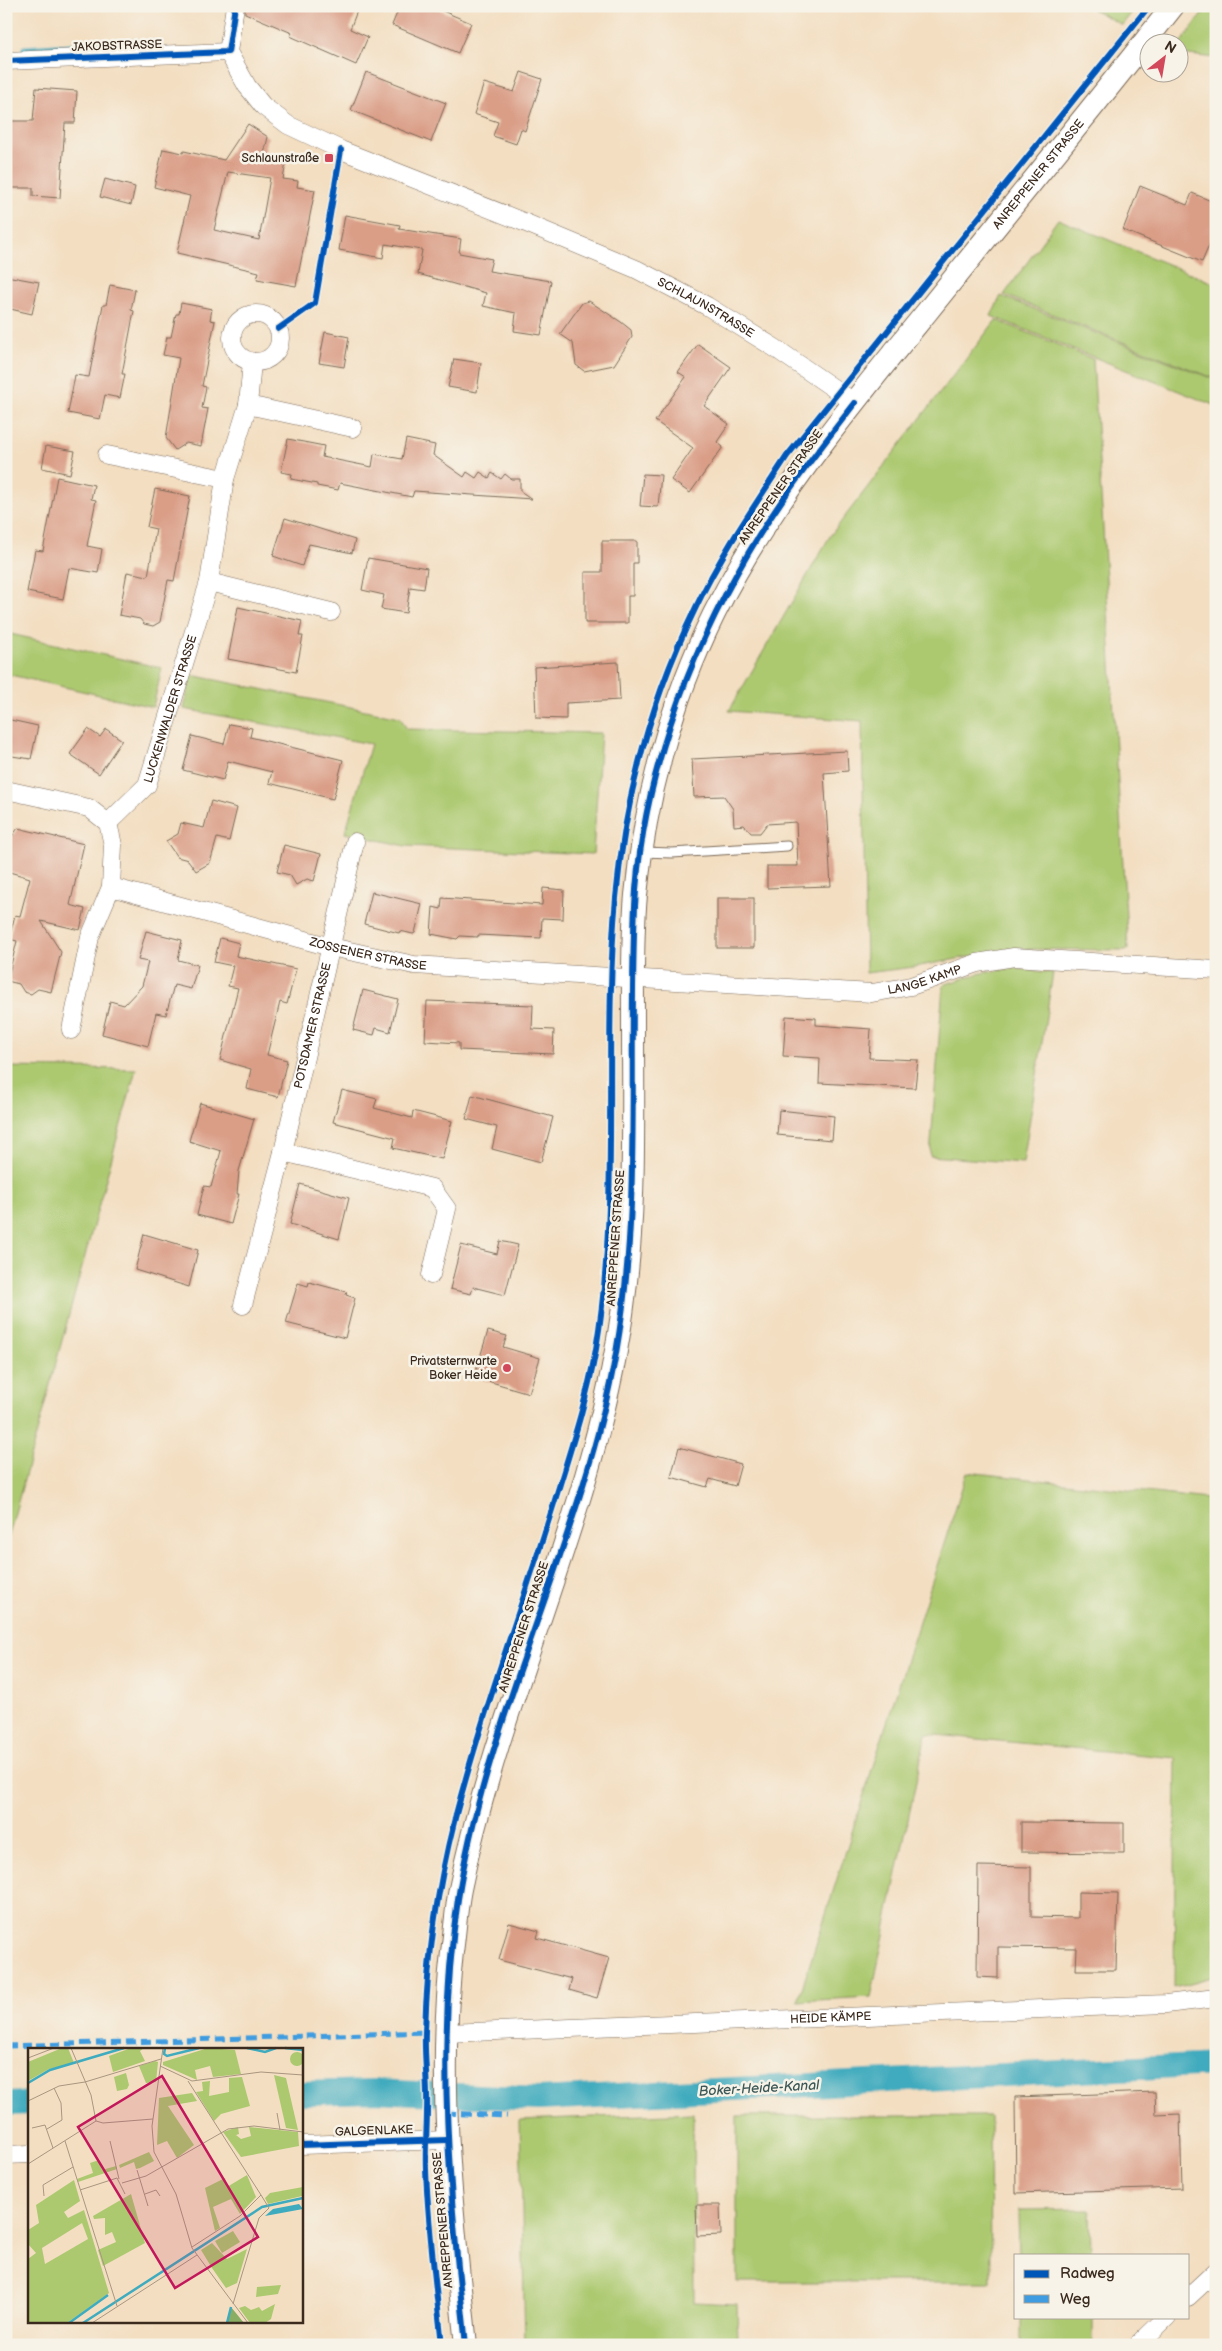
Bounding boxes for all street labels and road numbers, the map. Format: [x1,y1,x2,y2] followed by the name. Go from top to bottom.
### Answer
[71,37,163,55] street label: JAKOBSTRASSE
[989,116,1087,232] street label: ANREPPENER STRASSE
[655,274,757,341] street label: SCHLAUNSTRASSE
[736,427,826,547] street label: ANREPPENER STRASSE
[141,633,200,785] street label: LUCKENWALDER STRASSE
[307,934,427,973] street label: ZOSSENER STRASSE
[291,961,334,1090] street label: POTSDAMER STRASSE
[886,961,964,998] street label: LANGE KAMP
[604,1169,628,1307] street label: ANREPPENER STRASSE
[496,1560,552,1694] street label: ANREPPENER STRASSE
[790,2008,872,2027] street label: HEIDE KÄMPE
[334,2122,414,2140] street label: GALGENLAKE
[430,2151,456,2289] street label: ANREPPENER STRASSE

